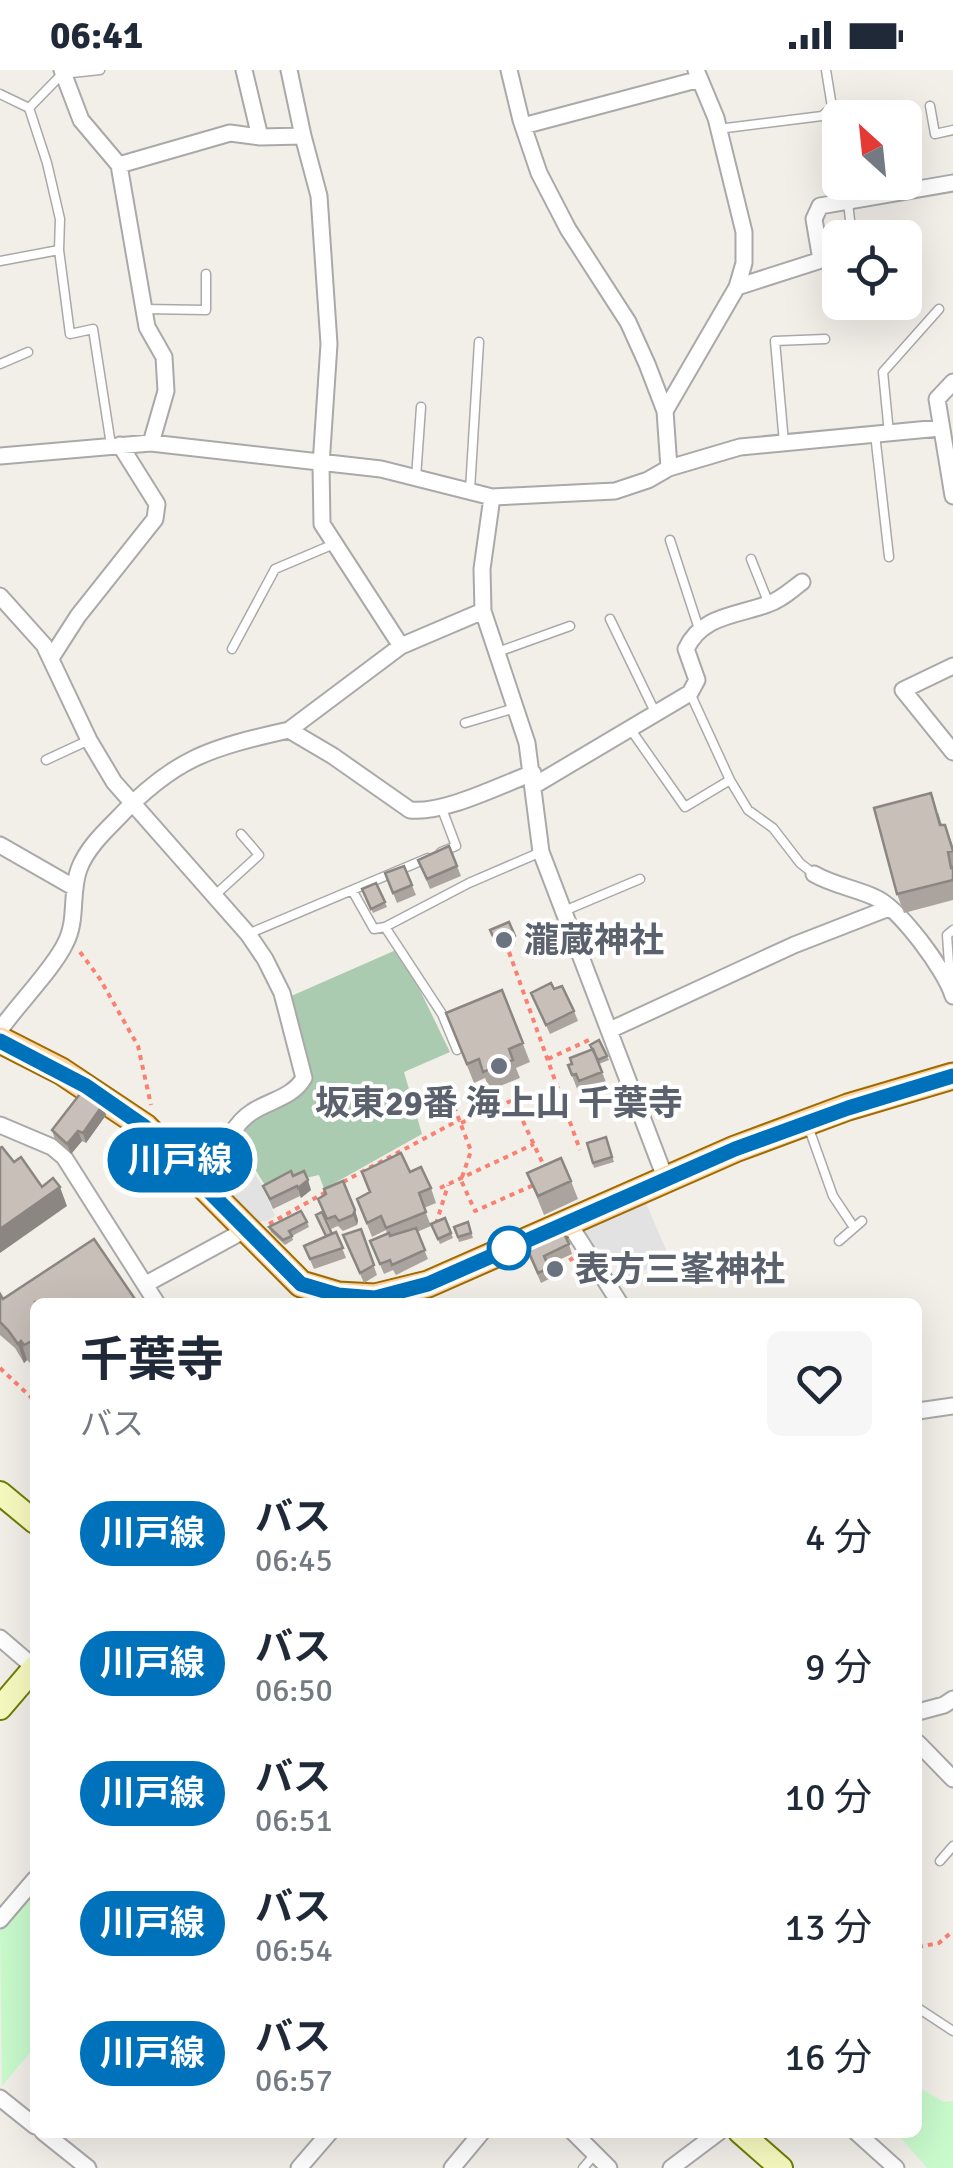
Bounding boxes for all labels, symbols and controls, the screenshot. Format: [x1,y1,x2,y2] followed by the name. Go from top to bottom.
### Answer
[50,12,143,59] text: 06:41
[822,100,922,200] north arrow
[822,100,922,320] map controls
[822,220,922,320] button: locate
[524,919,664,962] place label: 瀧蔵神社
[493,929,515,951] marker: 瀧蔵神社
[488,1055,510,1077] marker: 坂東29番 海上山 千葉寺
[315,1082,683,1125] place label: 坂東29番 海上山 千葉寺
[122,1128,238,1192] line badge: 川戸線
[127,1139,233,1182] text: 川戸線
[488,1227,530,1269] unlabelled marker
[575,1248,785,1291] place label: 表方三峯神社
[544,1258,566,1280] marker: 表方三峯神社
[80,1331,224,1390] text: 千葉寺
[767,1331,872,1436] button: heart
[80,1405,144,1444] text: バス
[255,1494,331,1541] text: バス
[100,1512,205,1555] text: 川戸線
[805,1514,872,1561] text: 4 分
[255,1541,333,1580] text: 06:45
[255,1624,331,1671] text: バス
[100,1642,205,1685] text: 川戸線
[805,1644,872,1691] text: 9 分
[255,1671,333,1710] text: 06:50
[255,1754,331,1801] text: バス
[100,1772,205,1815] text: 川戸線
[785,1774,872,1821] text: 10 分
[255,1801,333,1840] text: 06:51
[255,1884,331,1931] text: バス
[100,1902,205,1945] text: 川戸線
[785,1904,872,1951] text: 13 分
[255,1931,333,1970] text: 06:54
[255,2014,331,2061] text: バス
[100,2032,205,2075] text: 川戸線
[785,2034,872,2081] text: 16 分
[255,2061,333,2100] text: 06:57

